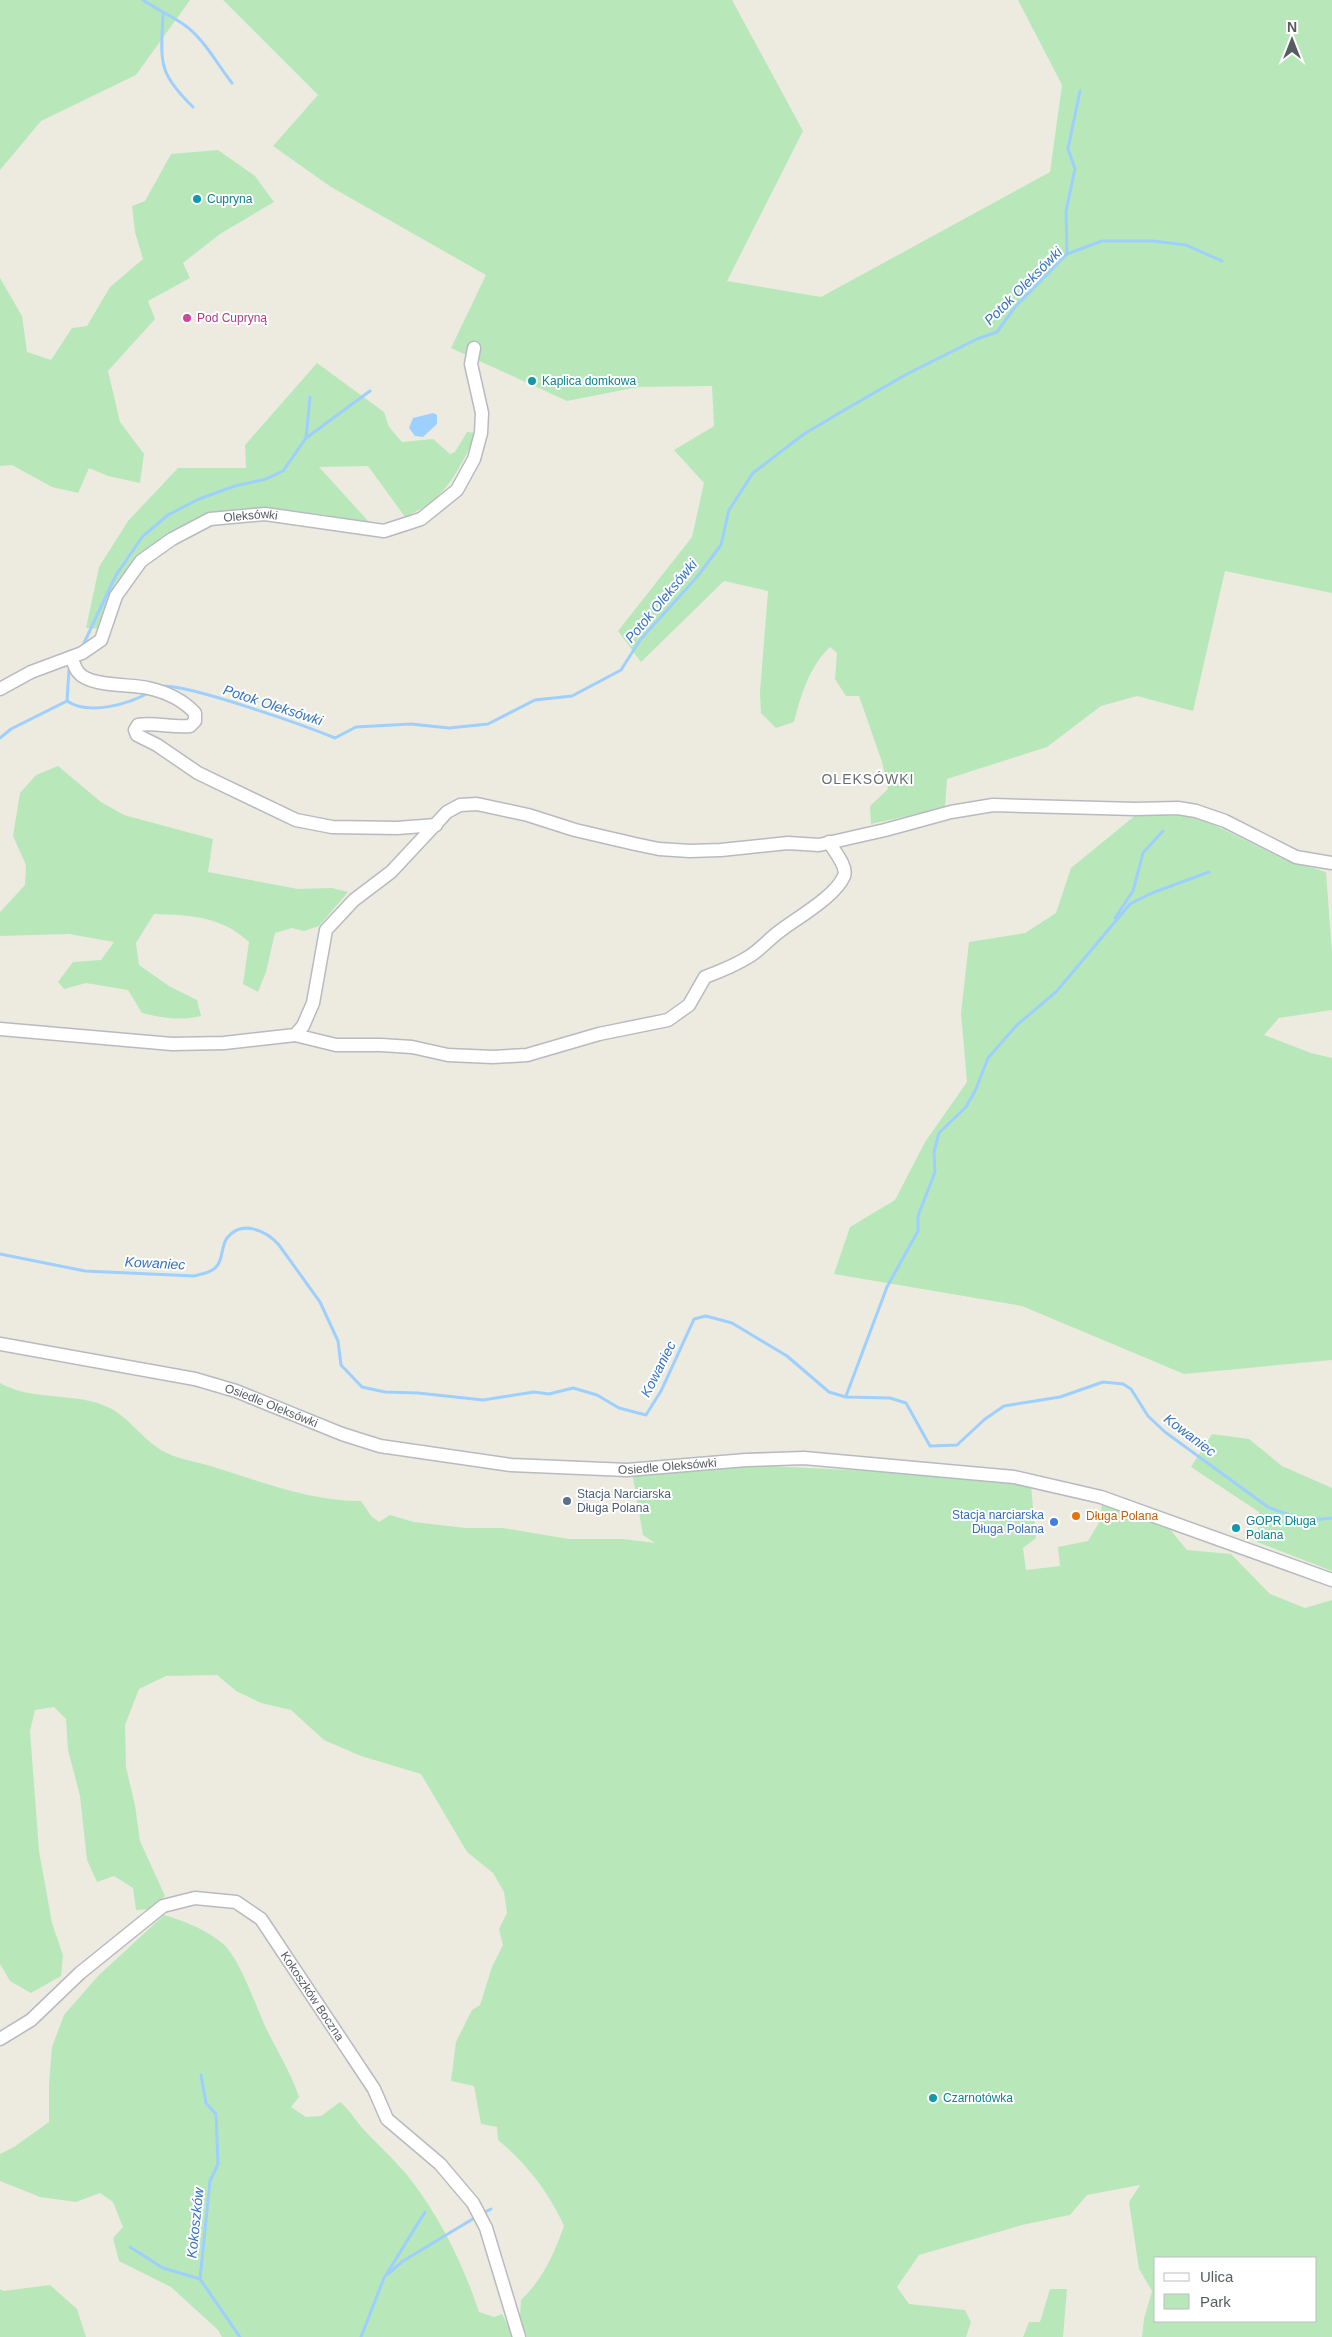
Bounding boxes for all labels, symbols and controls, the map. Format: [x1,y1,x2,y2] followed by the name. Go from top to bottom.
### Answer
[1267,15,1317,65] north arrow
[1287,19,1297,35] text: N
[207,192,253,206] place label: Cupryna
[191,193,203,205] marker: Cupryna
[981,243,1066,328] water label: Potok Oleksówki
[197,311,267,325] place label: Pod Cupryną
[181,312,193,324] marker: Pod Cupryną
[542,374,636,388] place label: Kaplica domkowa
[526,375,538,387] marker: Kaplica domkowa
[223,507,279,525] street label: Oleksówki
[622,556,701,646] water label: Potok Oleksówki
[221,681,326,729] water label: Potok Oleksówki
[821,771,915,787] district label: OLEKSÓWKI
[124,1253,186,1273] water label: Kowaniec
[637,1338,679,1400] water label: Kowaniec
[223,1381,320,1430] street label: Osiedle Oleksówki
[1161,1410,1219,1460] water label: Kowaniec
[618,1455,717,1477] street label: Osiedle Oleksówki
[577,1487,671,1515] place label: Stacja Narciarska Długa Polana
[561,1495,573,1507] marker: Stacja Narciarska Długa Polana
[952,1508,1044,1536] place label: Stacja narciarska Długa Polana
[1086,1509,1158,1523] place label: Długa Polana
[1070,1510,1082,1522] marker: Długa Polana
[1246,1514,1316,1542] place label: GOPR Długa Polana
[1048,1516,1060,1528] marker: Stacja narciarska Długa Polana
[1230,1522,1242,1534] marker: GOPR Długa Polana
[278,1949,347,2044] street label: Kokoszków Boczna
[943,2091,1013,2105] place label: Czarnotówka
[927,2092,939,2104] marker: Czarnotówka
[183,2186,207,2259] water label: Kokoszków
[1154,2257,1317,2322] legend
[1200,2268,1234,2285] text: Ulica
[1200,2293,1231,2310] text: Park

